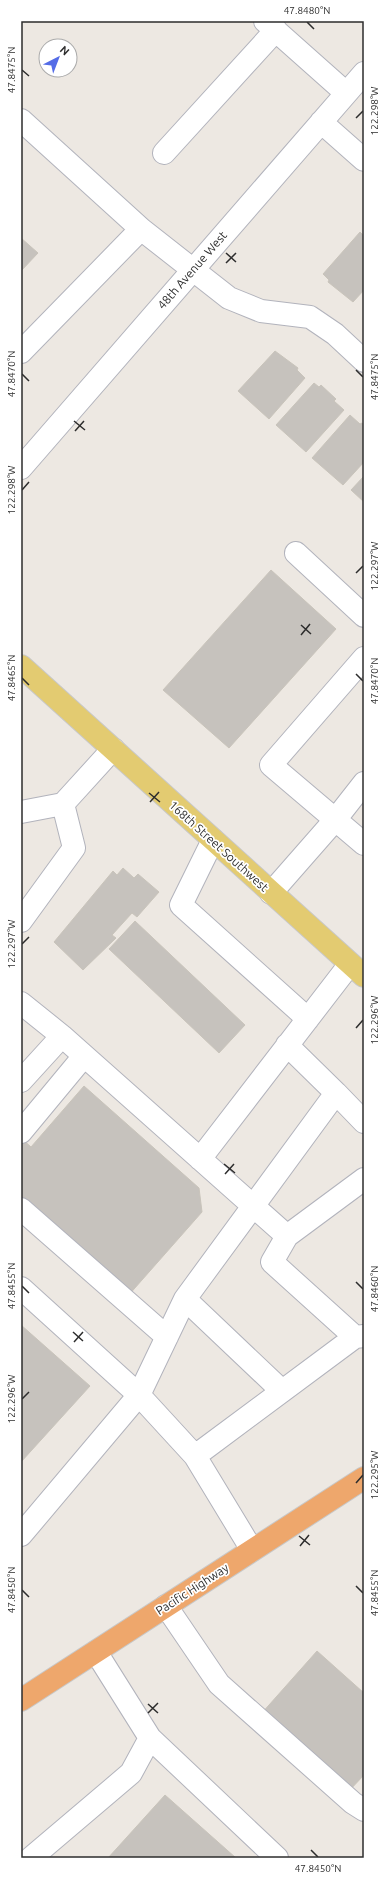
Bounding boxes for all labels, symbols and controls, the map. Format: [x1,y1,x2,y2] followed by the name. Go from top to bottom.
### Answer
[284,5,330,16] text: 47.8480°N
[38,38,78,78] north arrow
[58,43,72,58] text: N
[6,47,17,93] text: 47.8475°N
[369,87,380,135] text: 122.298°W
[155,228,229,311] street label: 48th Avenue West
[6,351,17,397] text: 47.8470°N
[369,354,380,400] text: 47.8475°N
[6,466,17,514] text: 122.298°W
[369,542,380,590] text: 122.297°W
[6,655,17,701] text: 47.8465°N
[369,658,380,704] text: 47.8470°N
[167,798,271,894] street label: 168th Street Southwest
[6,920,17,968] text: 122.297°W
[369,996,380,1044] text: 122.296°W
[6,1263,17,1309] text: 47.8455°N
[369,1266,380,1312] text: 47.8460°N
[6,1375,17,1423] text: 122.296°W
[369,1451,380,1499] text: 122.295°W
[153,1561,231,1617] street label: Pacific Highway
[6,1567,17,1613] text: 47.8450°N
[369,1570,380,1616] text: 47.8455°N
[295,1863,341,1874] text: 47.8450°N

